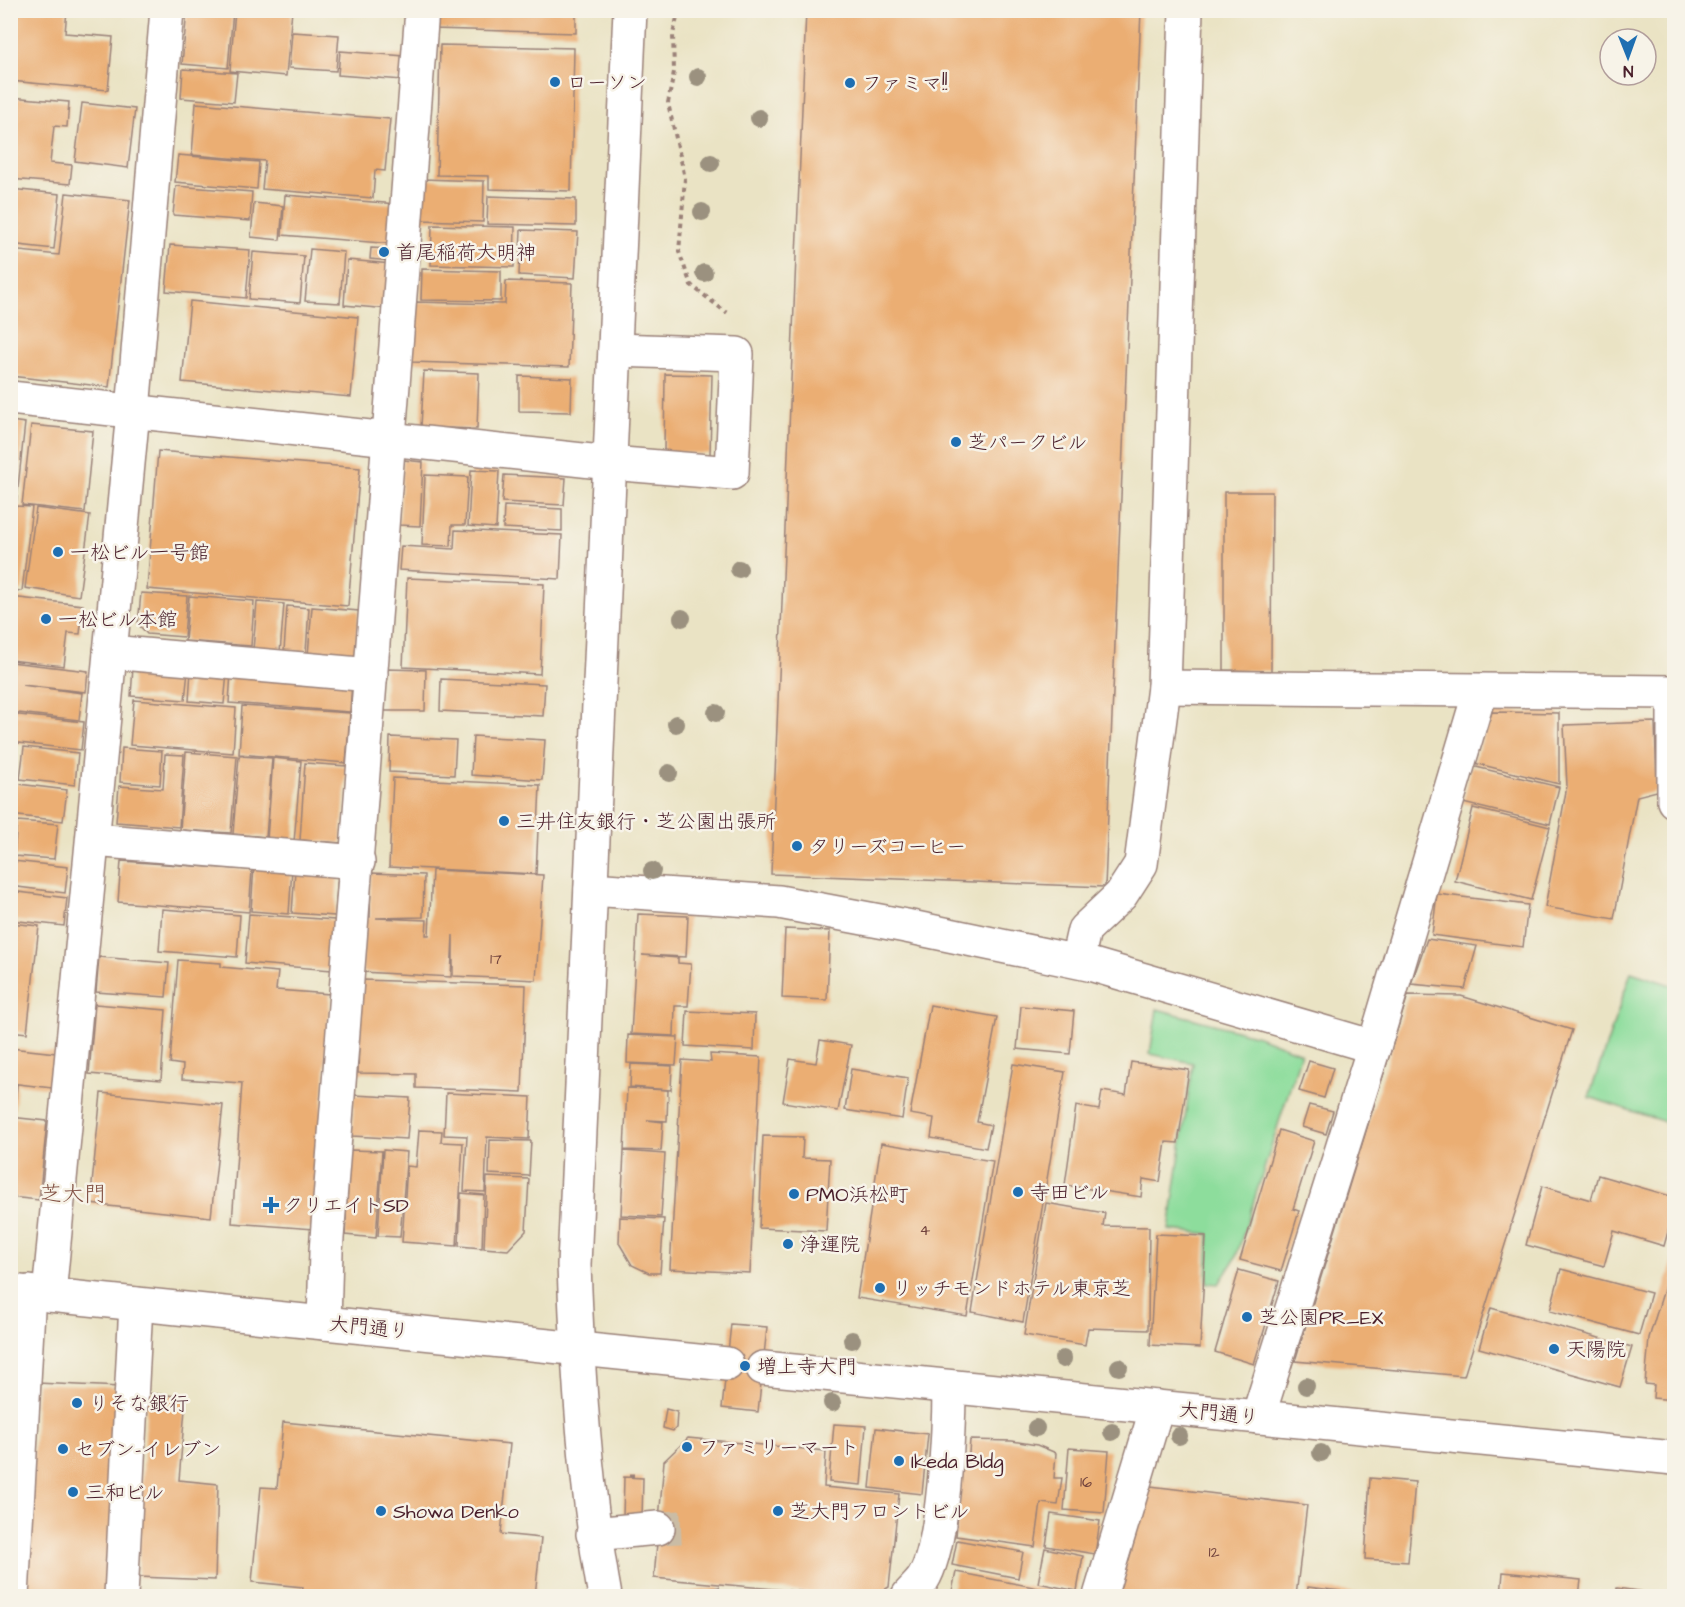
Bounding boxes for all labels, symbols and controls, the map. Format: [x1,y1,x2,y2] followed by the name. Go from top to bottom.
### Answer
[1598,27,1658,87] north arrow
[1623,60,1633,82] text: N
[567,69,647,97] place label: ローソン
[862,70,948,98] place label: ファミマ!!
[548,75,562,89] marker: ローソン
[843,76,857,90] marker: ファミマ!!
[396,239,536,267] place label: 首尾稲荷大明神
[377,245,391,259] marker: 首尾稲荷大明神
[968,429,1088,457] place label: 芝パークビル
[949,435,963,449] marker: 芝パークビル
[70,539,210,567] place label: 一松ビル一号館
[51,545,65,559] marker: 一松ビル一号館
[58,606,178,634] place label: 一松ビル本館
[39,612,53,626] marker: 一松ビル本館
[516,808,776,836] place label: 三井住友銀行・芝公園出張所
[497,814,511,828] marker: 三井住友銀行・芝公園出張所
[809,833,966,861] place label: タリーズコーヒー
[790,839,804,853] marker: タリーズコーヒー
[490,948,502,970] house number: 17
[40,1179,106,1210] district label: 芝大門
[1030,1179,1110,1207] place label: 寺田ビル
[806,1181,909,1209] place label: PMO浜松町
[1011,1185,1025,1199] marker: 寺田ビル
[787,1187,801,1201] marker: PMO浜松町
[283,1192,409,1220] place label: クリエイトSD
[264,1198,278,1212] marker: クリエイトSD
[920,1219,931,1241] house number: 4
[800,1231,860,1259] place label: 浄運院
[781,1237,795,1251] marker: 浄運院
[892,1275,1131,1303] place label: リッチモンドホテル東京芝
[873,1281,887,1295] marker: リッチモンドホテル東京芝
[1259,1304,1384,1332] place label: 芝公園PR_EX
[328,1310,410,1346] street label: 大門通り
[1240,1310,1254,1324] marker: 芝公園PR_EX
[1566,1336,1626,1364] place label: 天陽院
[1547,1342,1561,1356] marker: 天陽院
[757,1353,857,1381] place label: 増上寺大門
[738,1359,752,1373] marker: 増上寺大門
[89,1390,189,1418] place label: りそな銀行
[70,1396,84,1410] marker: りそな銀行
[1178,1396,1260,1432] street label: 大門通り
[699,1434,859,1462] place label: ファミリーマート
[75,1436,221,1464] place label: セブン-イレブン
[680,1440,694,1454] marker: ファミリーマート
[56,1442,70,1456] marker: セブン-イレブン
[911,1448,1004,1477] place label: Ikeda Bldg
[892,1454,906,1468] marker: Ikeda Bldg
[1080,1471,1092,1493] house number: 16
[85,1479,165,1507] place label: 三和ビル
[66,1485,80,1499] marker: 三和ビル
[393,1498,519,1526] place label: Showa Denko
[790,1498,970,1526] place label: 芝大門フロントビル
[374,1504,388,1518] marker: Showa Denko
[771,1504,785,1518] marker: 芝大門フロントビル
[1208,1541,1220,1563] house number: 12

